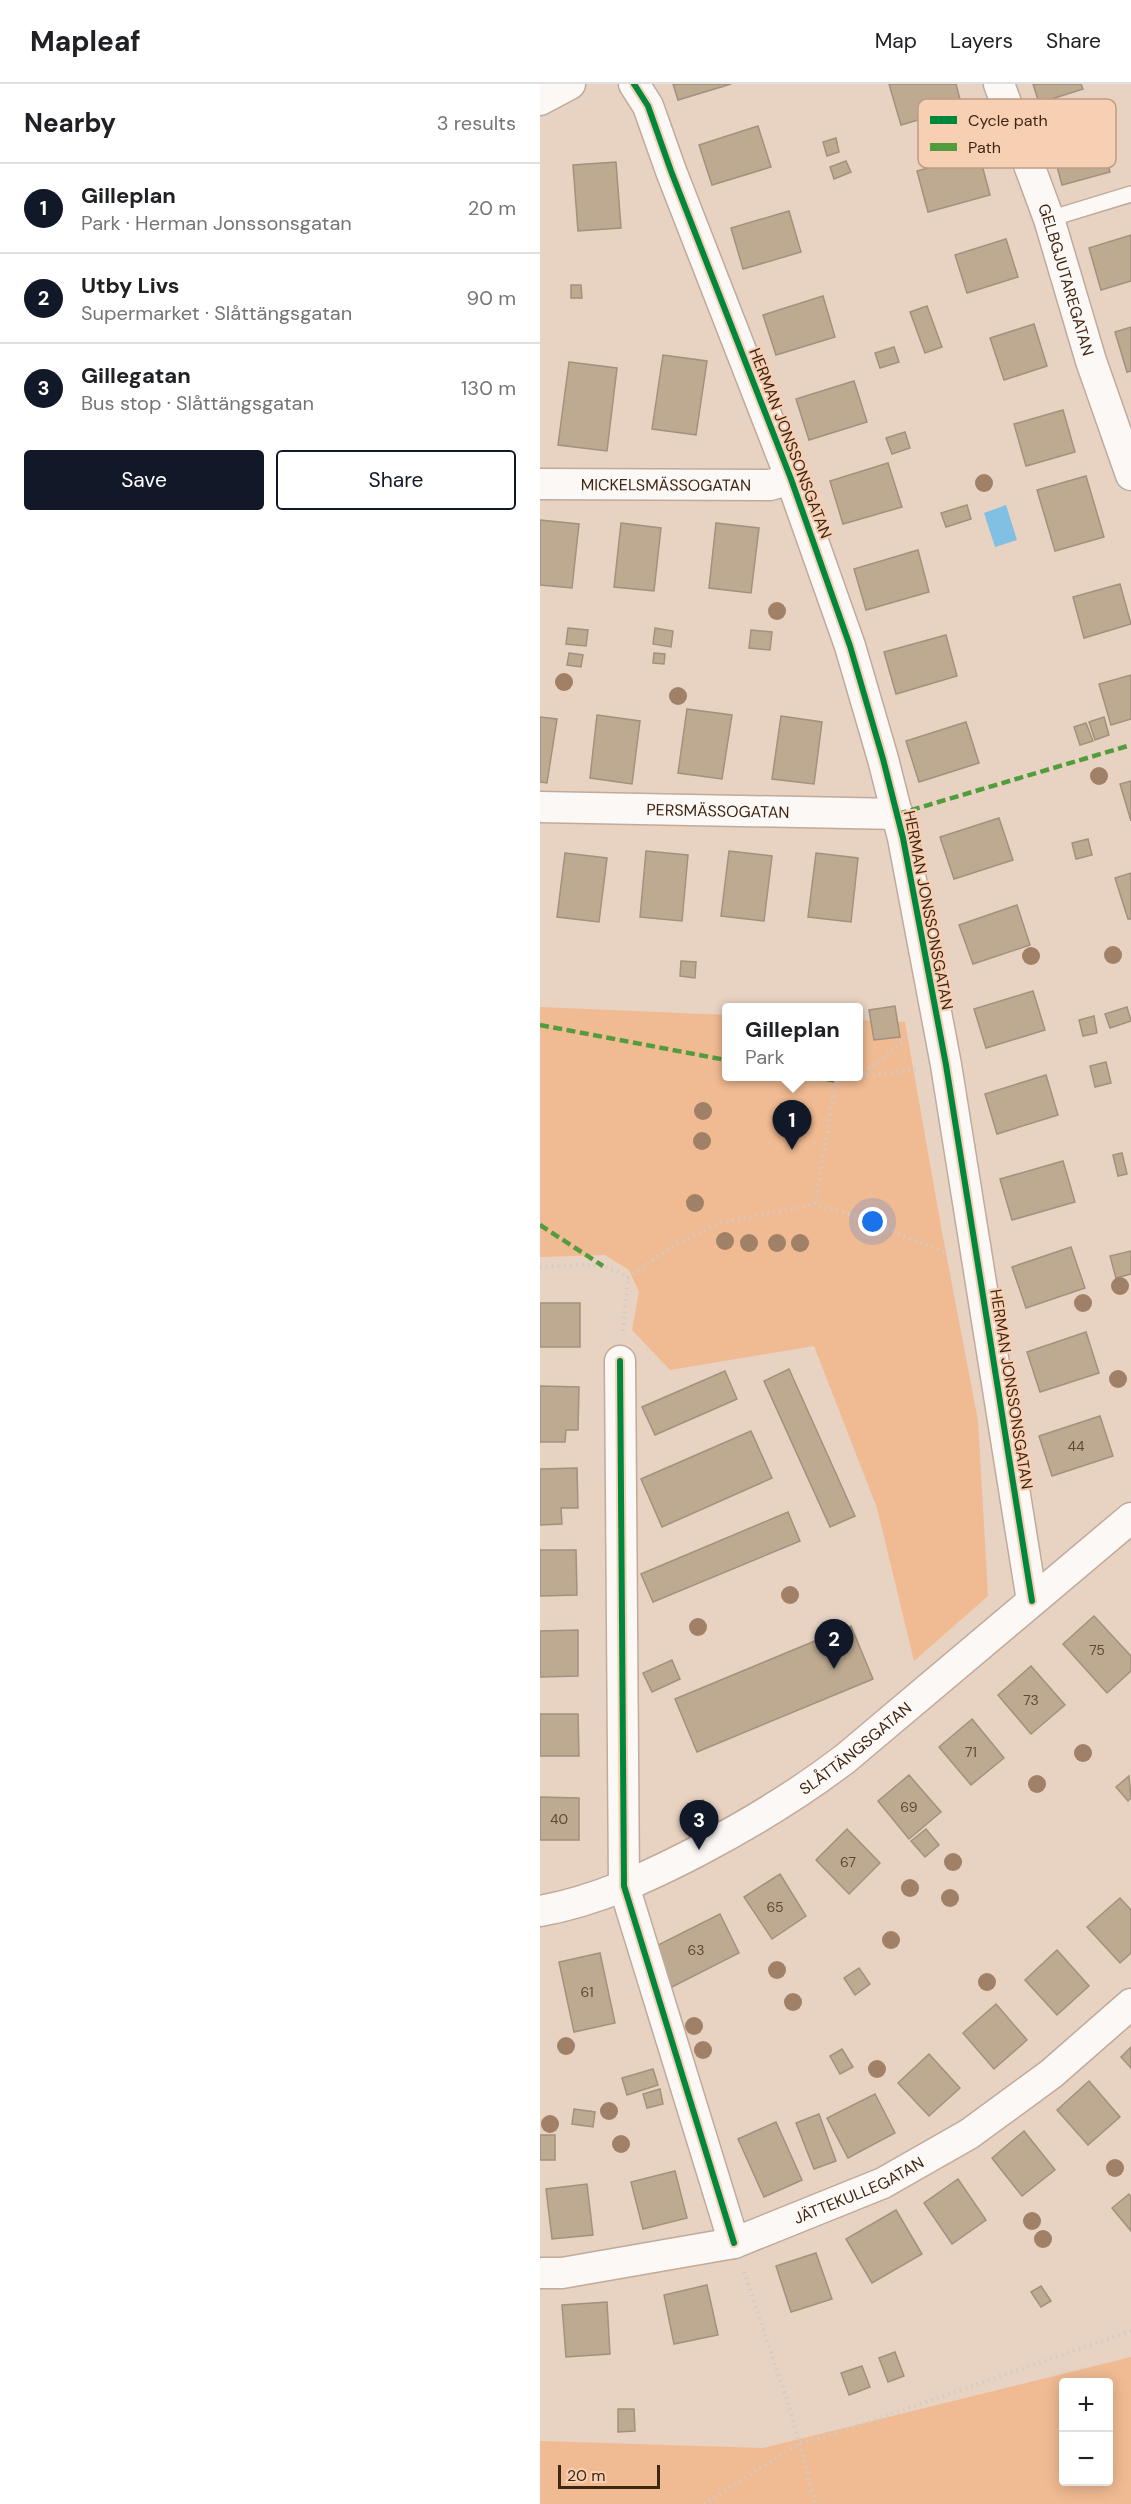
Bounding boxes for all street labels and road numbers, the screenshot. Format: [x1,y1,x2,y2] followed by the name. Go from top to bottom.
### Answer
[1033,201,1099,358] street label: GELBGJUTAREGATAN
[744,345,837,541] street label: HERMAN JONSSONSGATAN
[581,474,751,496] street label: MICKELSMÄSSOGATAN
[646,799,790,823] street label: PERSMÄSSOGATAN
[899,809,958,1011] street label: HERMAN JONSSONSGATAN
[985,1287,1038,1491] street label: HERMAN JONSSONSGATAN
[795,1697,916,1800] street label: SLÅTTÄNGSGATAN
[791,2152,928,2229] street label: JÄTTEKULLEGATAN

